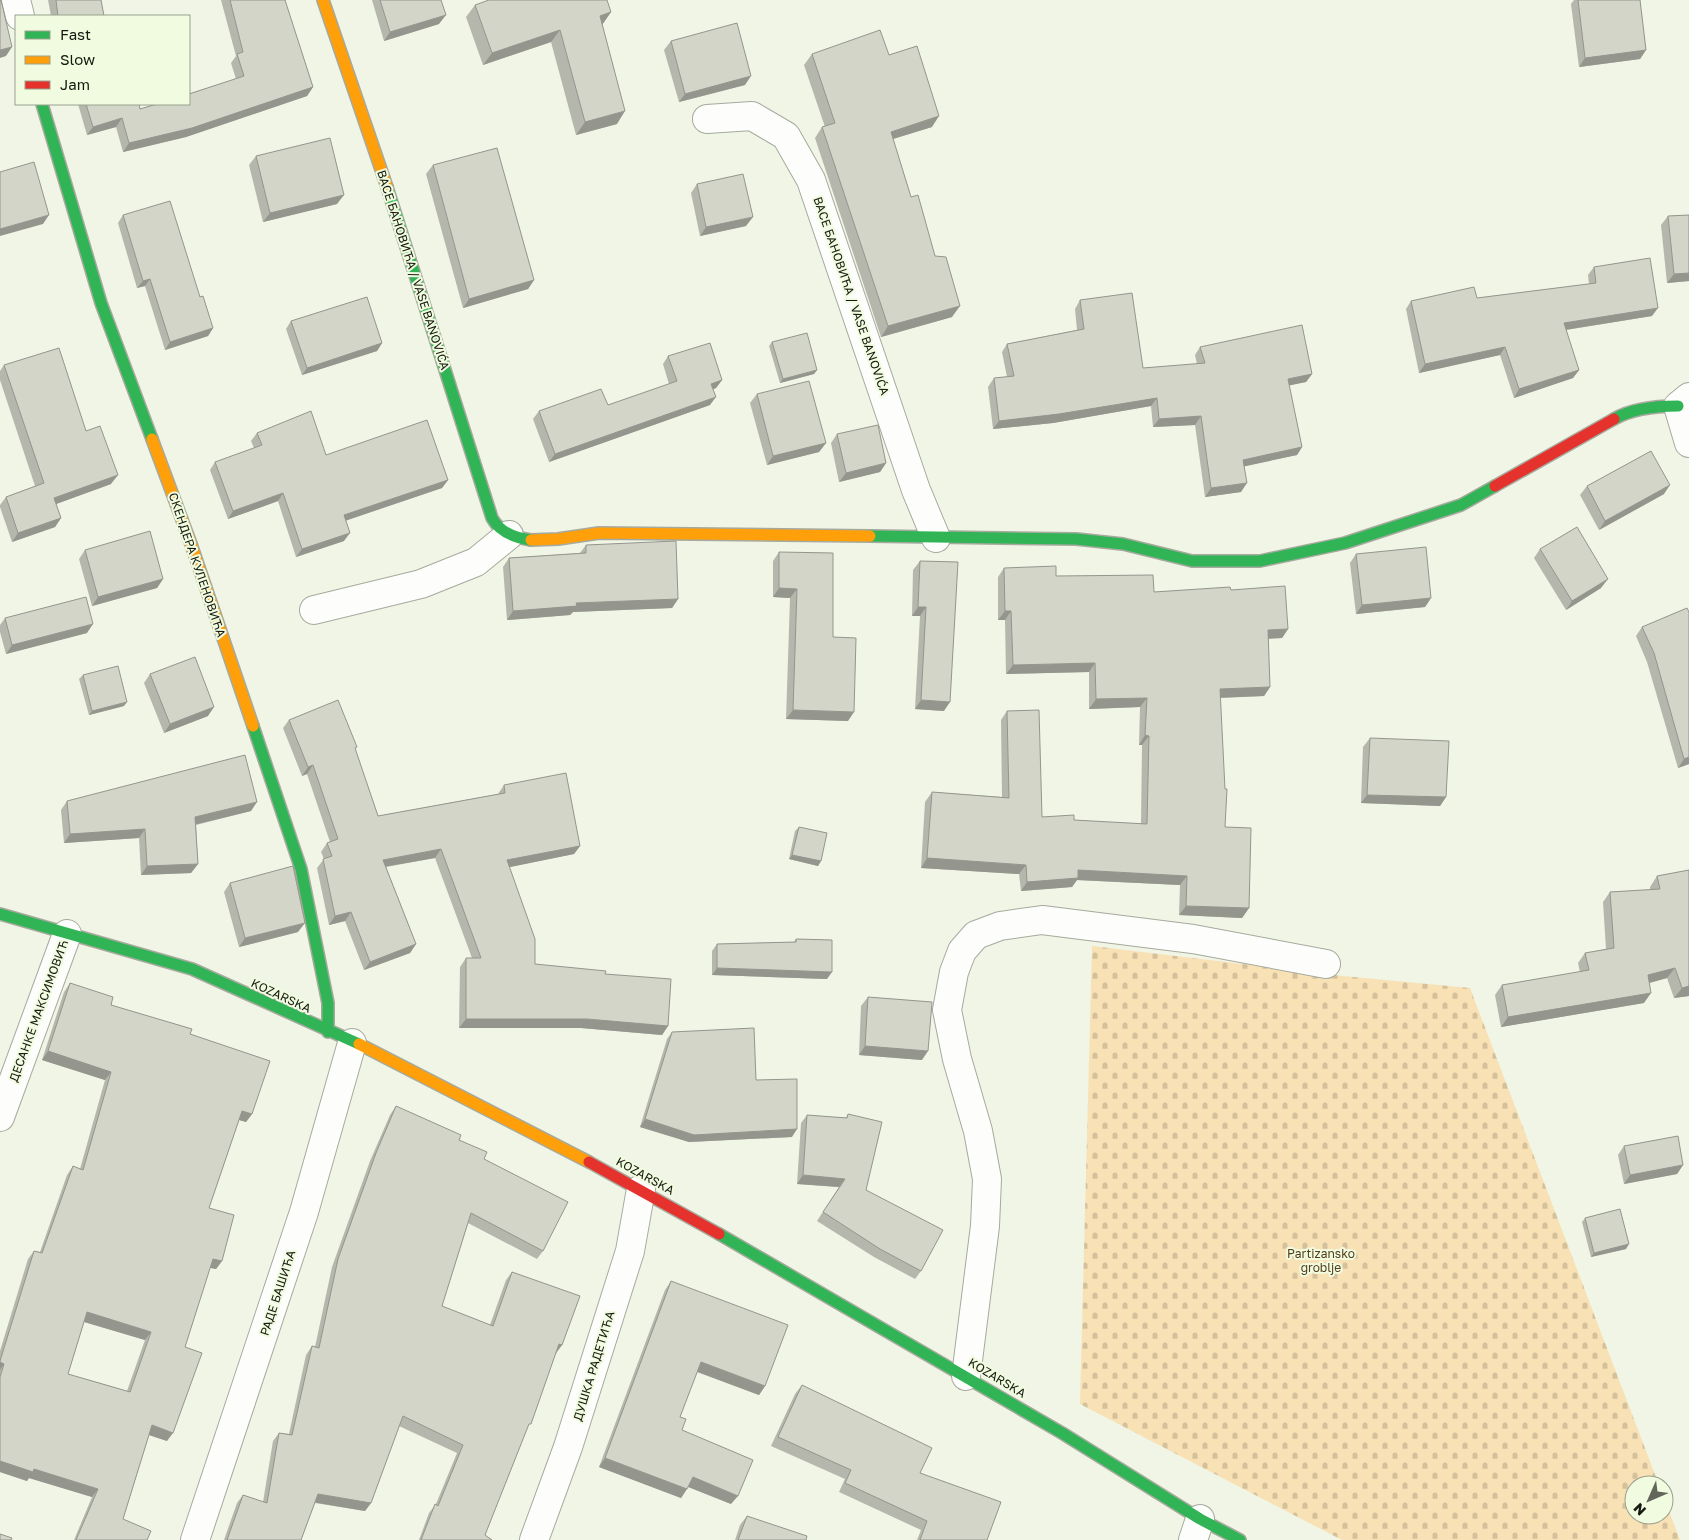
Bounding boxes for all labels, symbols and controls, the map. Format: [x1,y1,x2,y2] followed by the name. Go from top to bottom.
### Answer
[15,15,190,105] legend
[60,25,91,43] text: Fast
[60,50,95,68] text: Slow
[60,75,90,93] text: Jam
[374,168,453,372] street label: ВАСЕ БАНОВИЋА / VASE BANOVIĆA
[810,195,893,397] street label: ВАСЕ БАНОВИЋА / VASE BANOVIĆA
[166,491,229,639] street label: СКЕНДЕРА КУЛЕНОВИЋА
[6,938,71,1084] street label: ДЕСАНКЕ МАКСИМОВИЋ
[249,975,314,1016] street label: KOZARSKA
[613,1153,677,1198] street label: KOZARSKA
[1287,1246,1355,1275] park label: Partizansko groblje
[257,1248,298,1337] street label: РАДЕ БАШИЋА
[570,1309,617,1423] street label: ДУШКА РАДЕТИЋА
[966,1355,1029,1401] street label: KOZARSKA
[1624,1475,1674,1525] north arrow
[1630,1500,1649,1519] text: N

